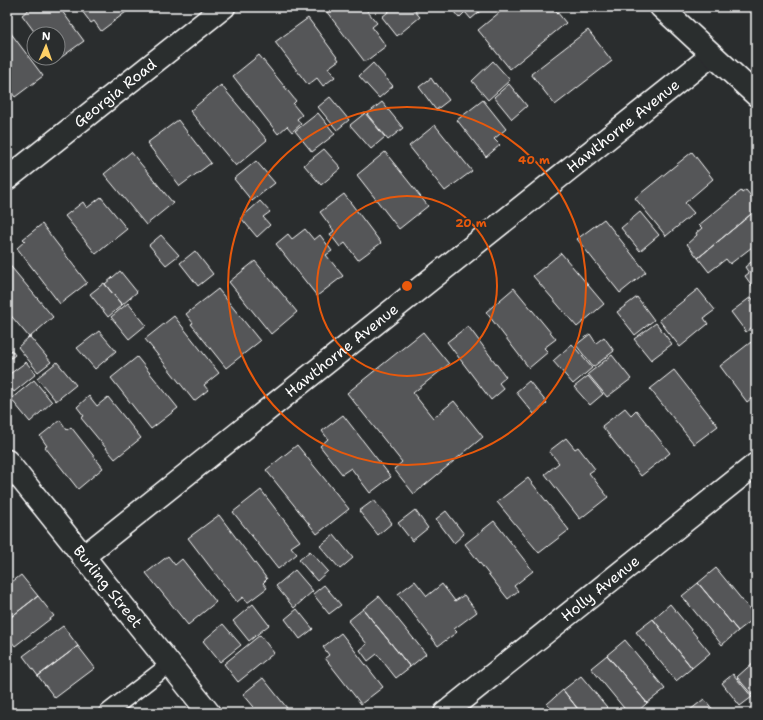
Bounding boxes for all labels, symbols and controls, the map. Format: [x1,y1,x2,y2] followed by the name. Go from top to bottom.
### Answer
[26,26,66,66] north arrow
[42,29,51,44] text: N
[70,54,161,132] street label: Georgia Road
[562,75,684,177] street label: Hawthorne Avenue
[518,152,550,168] text: 40 m
[455,215,487,231] text: 20 m
[400,279,414,293] centre of rings
[281,299,402,402] street label: Hawthorne Avenue
[69,541,147,632] street label: Burling Street
[557,551,644,626] street label: Holly Avenue

